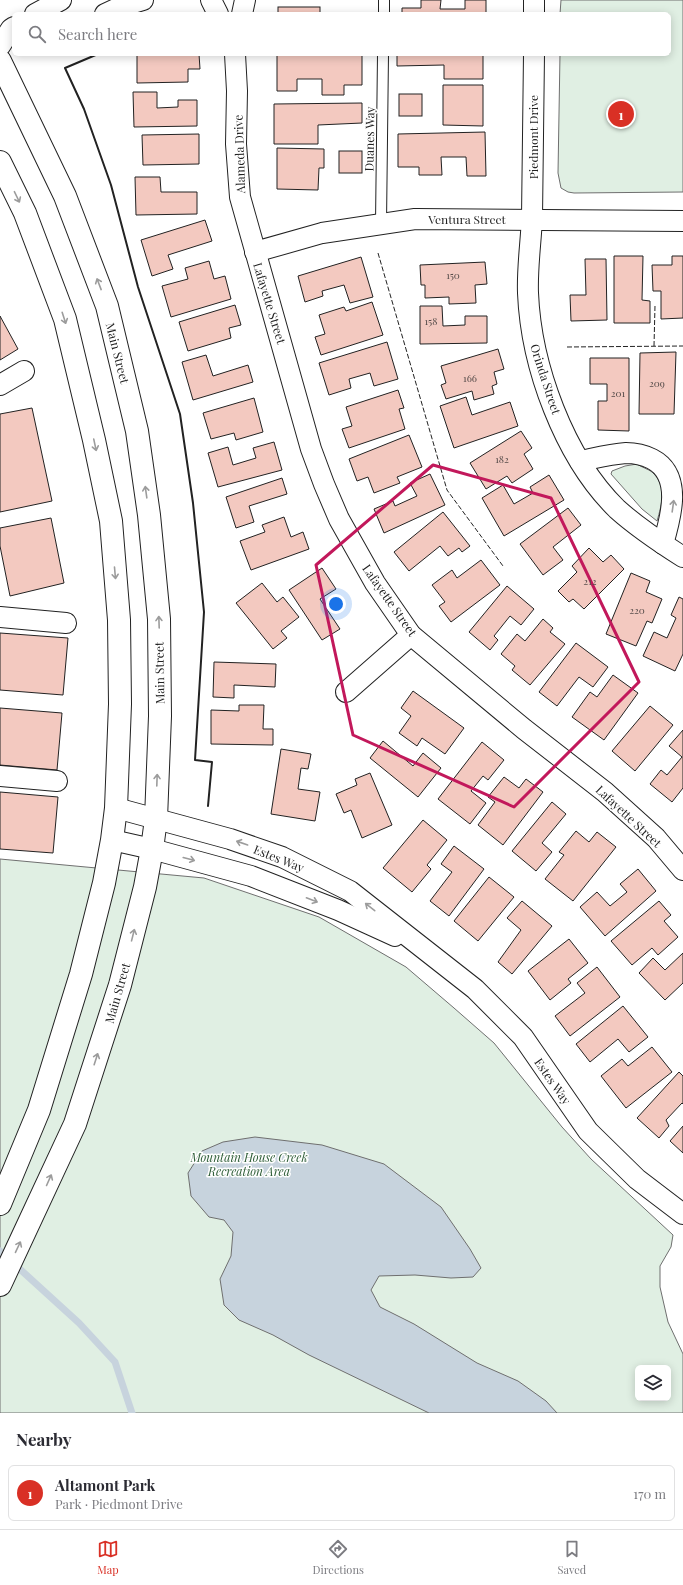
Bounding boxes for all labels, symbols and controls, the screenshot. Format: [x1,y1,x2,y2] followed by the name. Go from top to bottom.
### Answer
[12,12,671,56] search box
[26,23,48,45] icon: search
[58,24,137,44] text: Search here
[525,95,541,179] street label: Piedmont Drive
[608,99,634,129] pin: 1
[360,106,378,172] street label: Duanes Way
[230,114,248,195] street label: Alameda Drive
[14,191,21,203] one-way arrow
[427,211,507,227] street label: Ventura Street
[250,260,290,346] street label: Lafayette Street
[446,268,460,282] house number: 150
[94,279,102,291] one-way arrow
[61,312,69,324] one-way arrow
[425,314,437,328] house number: 158
[103,321,133,386] street label: Main Street
[527,342,565,417] street label: Orinda Street
[463,371,477,385] house number: 166
[649,376,665,390] house number: 209
[611,386,626,400] house number: 201
[92,438,100,451] one-way arrow
[495,452,509,466] house number: 182
[142,486,150,499] one-way arrow
[669,500,677,513] one-way arrow
[359,561,421,640] street label: Lafayette Street
[112,566,119,579] one-way arrow
[583,574,597,588] house number: 212
[326,594,346,614] your location
[629,603,645,617] house number: 220
[155,616,162,629] one-way arrow
[150,641,168,704] street label: Main Street
[154,774,161,787] one-way arrow
[593,781,666,851] street label: Lafayette Street
[235,839,248,846] one-way arrow
[251,841,307,875] street label: Estes Way
[182,856,195,864] one-way arrow
[306,897,318,905] one-way arrow
[364,902,375,911] one-way arrow
[129,928,137,941] one-way arrow
[101,960,133,1025] street label: Main Street
[93,1053,100,1066] one-way arrow
[531,1055,575,1107] street label: Estes Way
[189,1149,308,1179] park label: Mountain House Creek Recreation Area
[46,1175,53,1187] one-way arrow
[15,1242,22,1254] one-way arrow
[635,1365,671,1401] map controls
[635,1365,671,1401] button: layers
[16,1428,71,1450] text: Nearby
[55,1475,155,1495] text: Altamont Park
[28,1485,32,1502] text: 1
[633,1485,666,1502] text: 170 m
[55,1495,183,1512] text: Park · Piedmont Drive
[97,1538,119,1577] tab: Map
[312,1538,364,1577] tab: Directions
[558,1538,586,1577] tab: Saved

